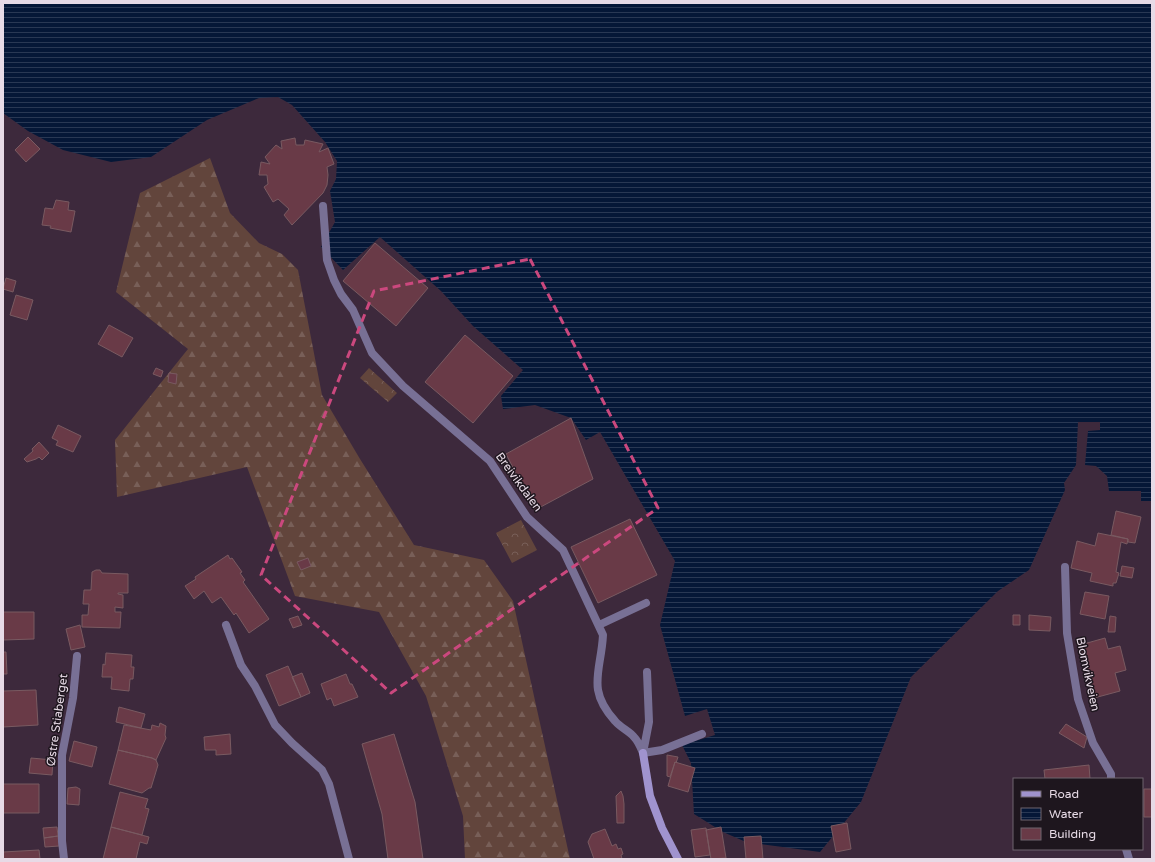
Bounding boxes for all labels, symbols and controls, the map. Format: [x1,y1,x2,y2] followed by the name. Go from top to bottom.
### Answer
[493,450,545,514] street label: Breivikdalen
[1073,636,1103,712] street label: Blomvikveien
[44,672,70,767] street label: Østre Stiaberget
[1013,778,1143,850] legend
[1049,787,1079,801] text: Road
[1049,807,1084,821] text: Water
[1049,827,1096,841] text: Building

